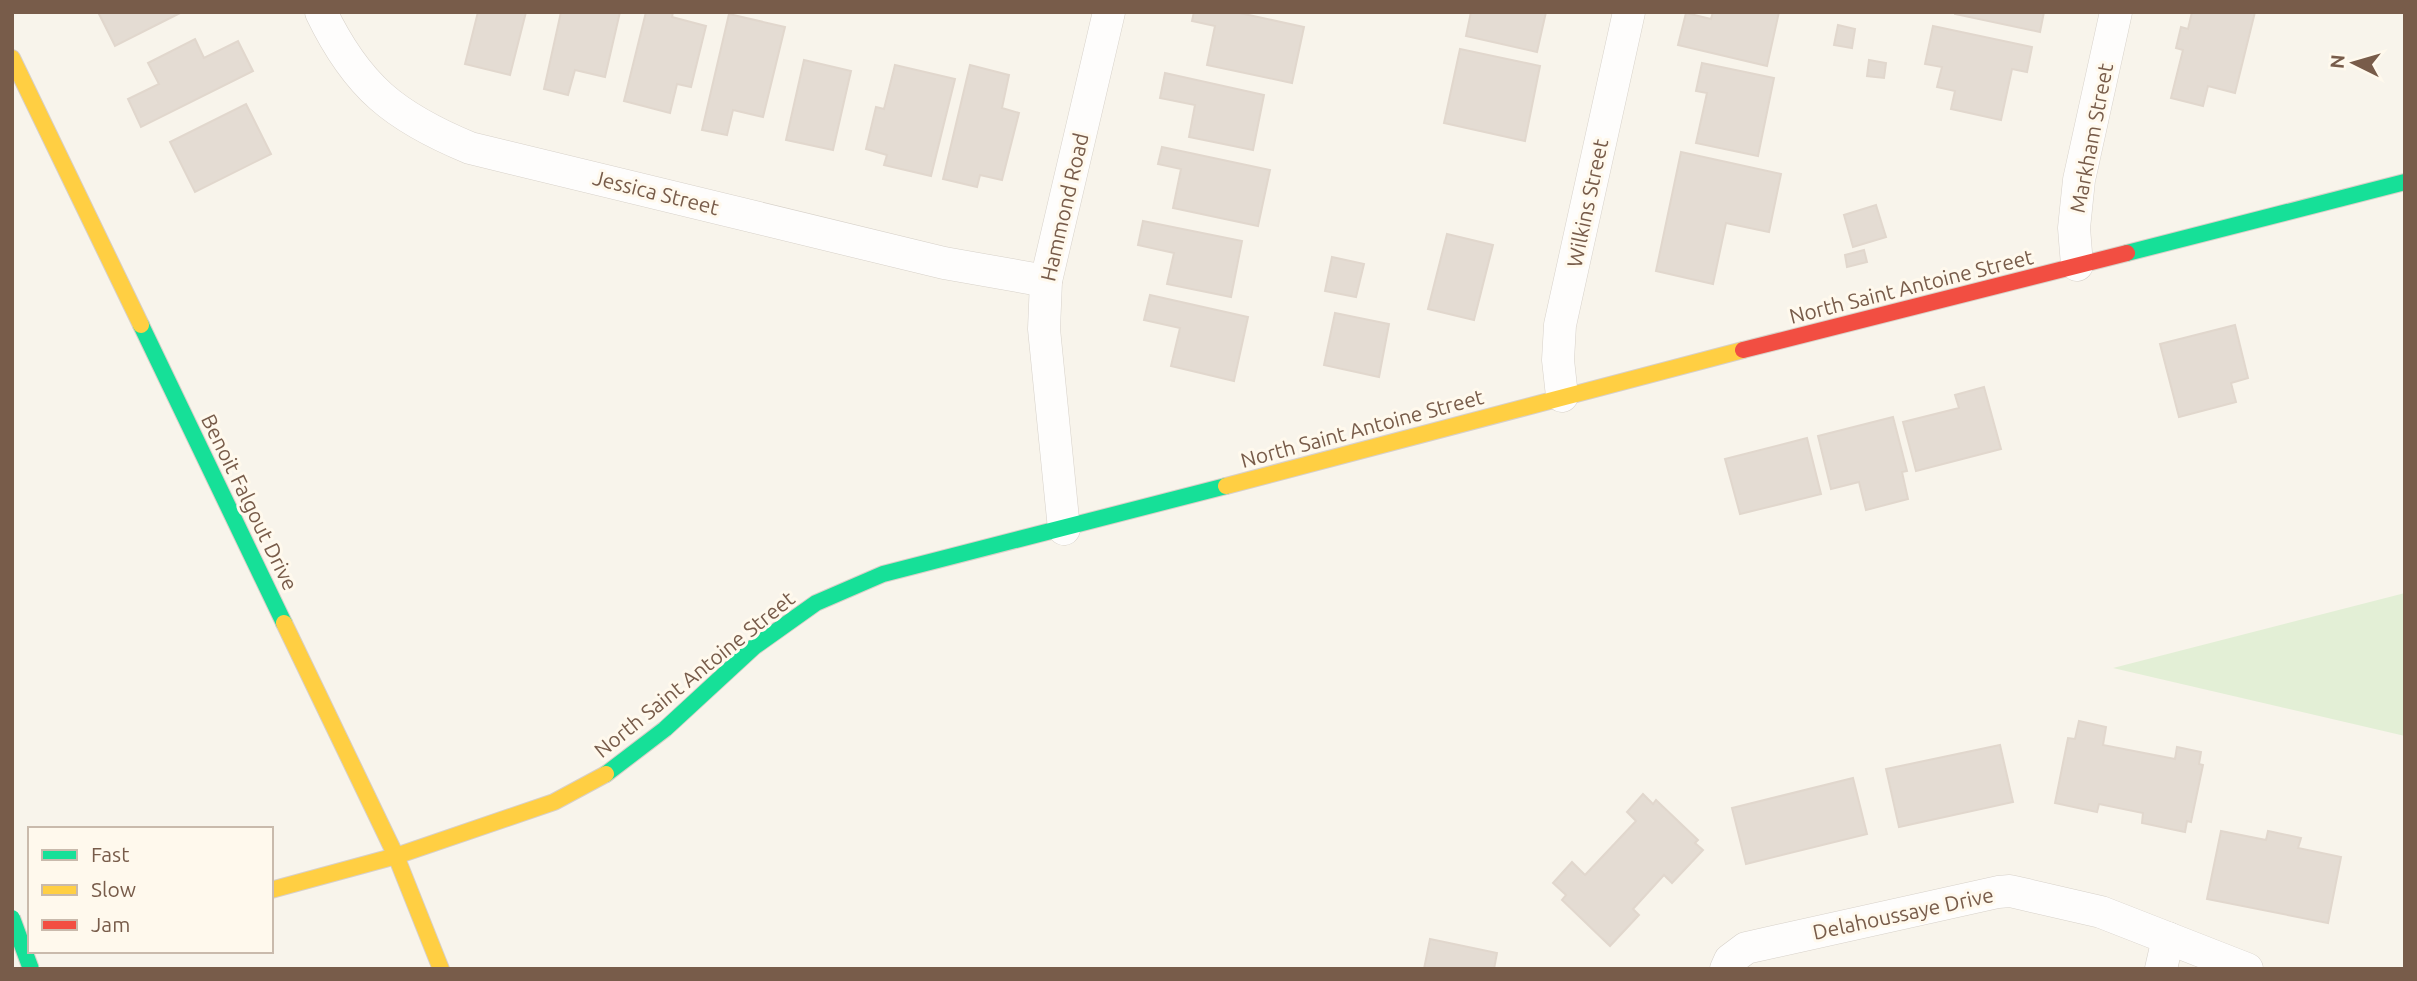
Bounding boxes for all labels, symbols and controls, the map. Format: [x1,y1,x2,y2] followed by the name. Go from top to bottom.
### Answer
[2319,28,2389,98] north arrow
[2325,53,2349,70] text: N
[2065,61,2117,215] street label: Markham Street
[1035,131,1093,283] street label: Hammond Road
[1562,137,1612,269] street label: Wilkins Street
[590,165,722,219] street label: Jessica Street
[1787,244,2035,328] street label: North Saint Antoine Street
[1238,384,1486,472] street label: North Saint Antoine Street
[197,410,303,594] street label: Benoit Falgout Drive
[589,586,799,762] street label: North Saint Antoine Street
[28,827,273,953] legend
[91,842,129,866] text: Fast
[91,877,136,901] text: Slow
[1810,882,1996,944] street label: Delahoussaye Drive
[91,912,130,936] text: Jam

